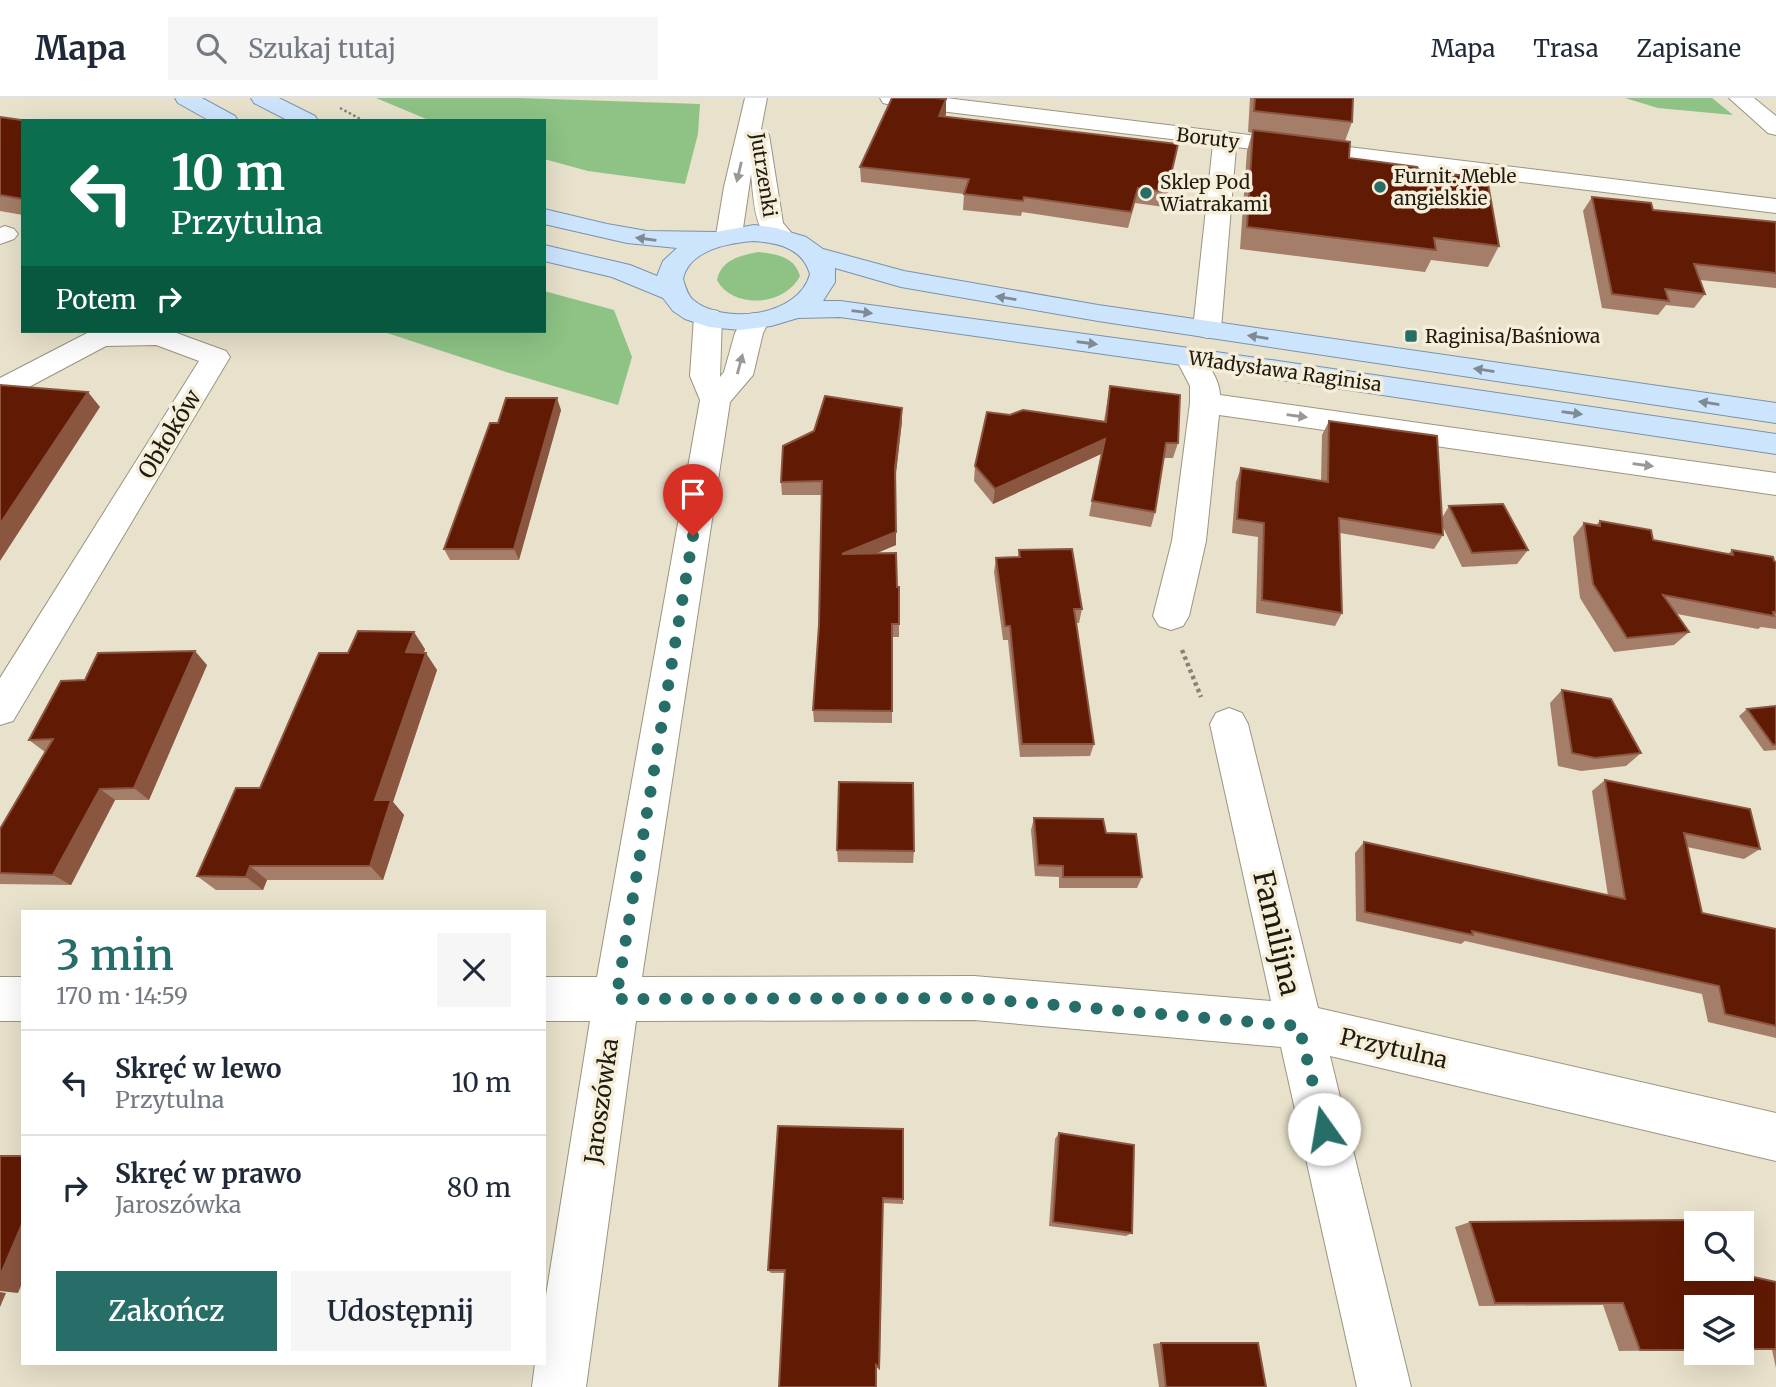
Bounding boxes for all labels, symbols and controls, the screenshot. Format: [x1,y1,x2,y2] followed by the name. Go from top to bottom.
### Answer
[168,17,658,80] search box
[35,28,126,69] text: Mapa
[192,29,230,67] icon: search
[248,32,396,65] text: Szukaj tutaj
[1431,33,1495,64] text: Mapa
[1533,33,1599,64] text: Trasa
[1637,33,1741,64] text: Zapisane
[1175,122,1241,154] street label: Boruty
[745,130,783,219] street label: Jutrzenki
[171,142,285,203] text: 10 m
[56,147,147,238] icon: left
[733,161,744,183] one-way arrow
[1394,164,1516,210] place label: Furnit. Meble angielskie
[1159,170,1268,216] place label: Sklep Pod Wiatrakami
[1372,179,1388,195] marker: Furnit. Meble angielskie
[1138,185,1154,201] marker: Sklep Pod Wiatrakami
[171,203,323,243] text: Przytulna
[635,233,657,244] one-way arrow
[150,280,188,318] icon: right
[56,283,136,316] text: Potem
[995,292,1017,303] one-way arrow
[851,307,873,318] one-way arrow
[1425,324,1600,348] place label: Raginisa/Baśniowa
[1403,328,1419,344] marker: Raginisa/Baśniowa
[1247,332,1269,343] one-way arrow
[1077,337,1099,348] one-way arrow
[1186,345,1383,396] street label: Władysława Raginisa
[735,352,746,374] one-way arrow
[1472,364,1494,375] one-way arrow
[131,384,207,484] street label: Obłoków
[1697,398,1719,409] one-way arrow
[1561,408,1583,419] one-way arrow
[1286,411,1308,422] one-way arrow
[1633,460,1655,471] one-way arrow
[663,464,723,536] pin
[674,475,712,513] icon: arrive
[1245,867,1309,999] street label: Familijna
[56,929,174,981] text: 3 min
[437,933,511,1007] button: close
[56,981,188,1010] text: 170 m · 14:59
[1338,1022,1450,1074] street label: Przytulna
[578,1036,624,1167] street label: Jaroszówka
[115,1052,282,1085] text: Skręć w lewo
[56,1064,94,1102] icon: left
[452,1066,511,1099] text: 10 m
[115,1085,224,1114] text: Przytulna
[1287,1092,1361,1166] position arrow
[115,1157,302,1190] text: Skręć w prawo
[56,1169,94,1207] icon: right
[447,1171,511,1204] text: 80 m
[115,1190,241,1219] text: Jaroszówka
[1684,1211,1754,1365] map controls
[1684,1211,1754,1281] button: search
[56,1271,277,1351] button: Zakończ
[291,1271,511,1351] button: Udostępnij
[1684,1295,1754,1365] button: layers

